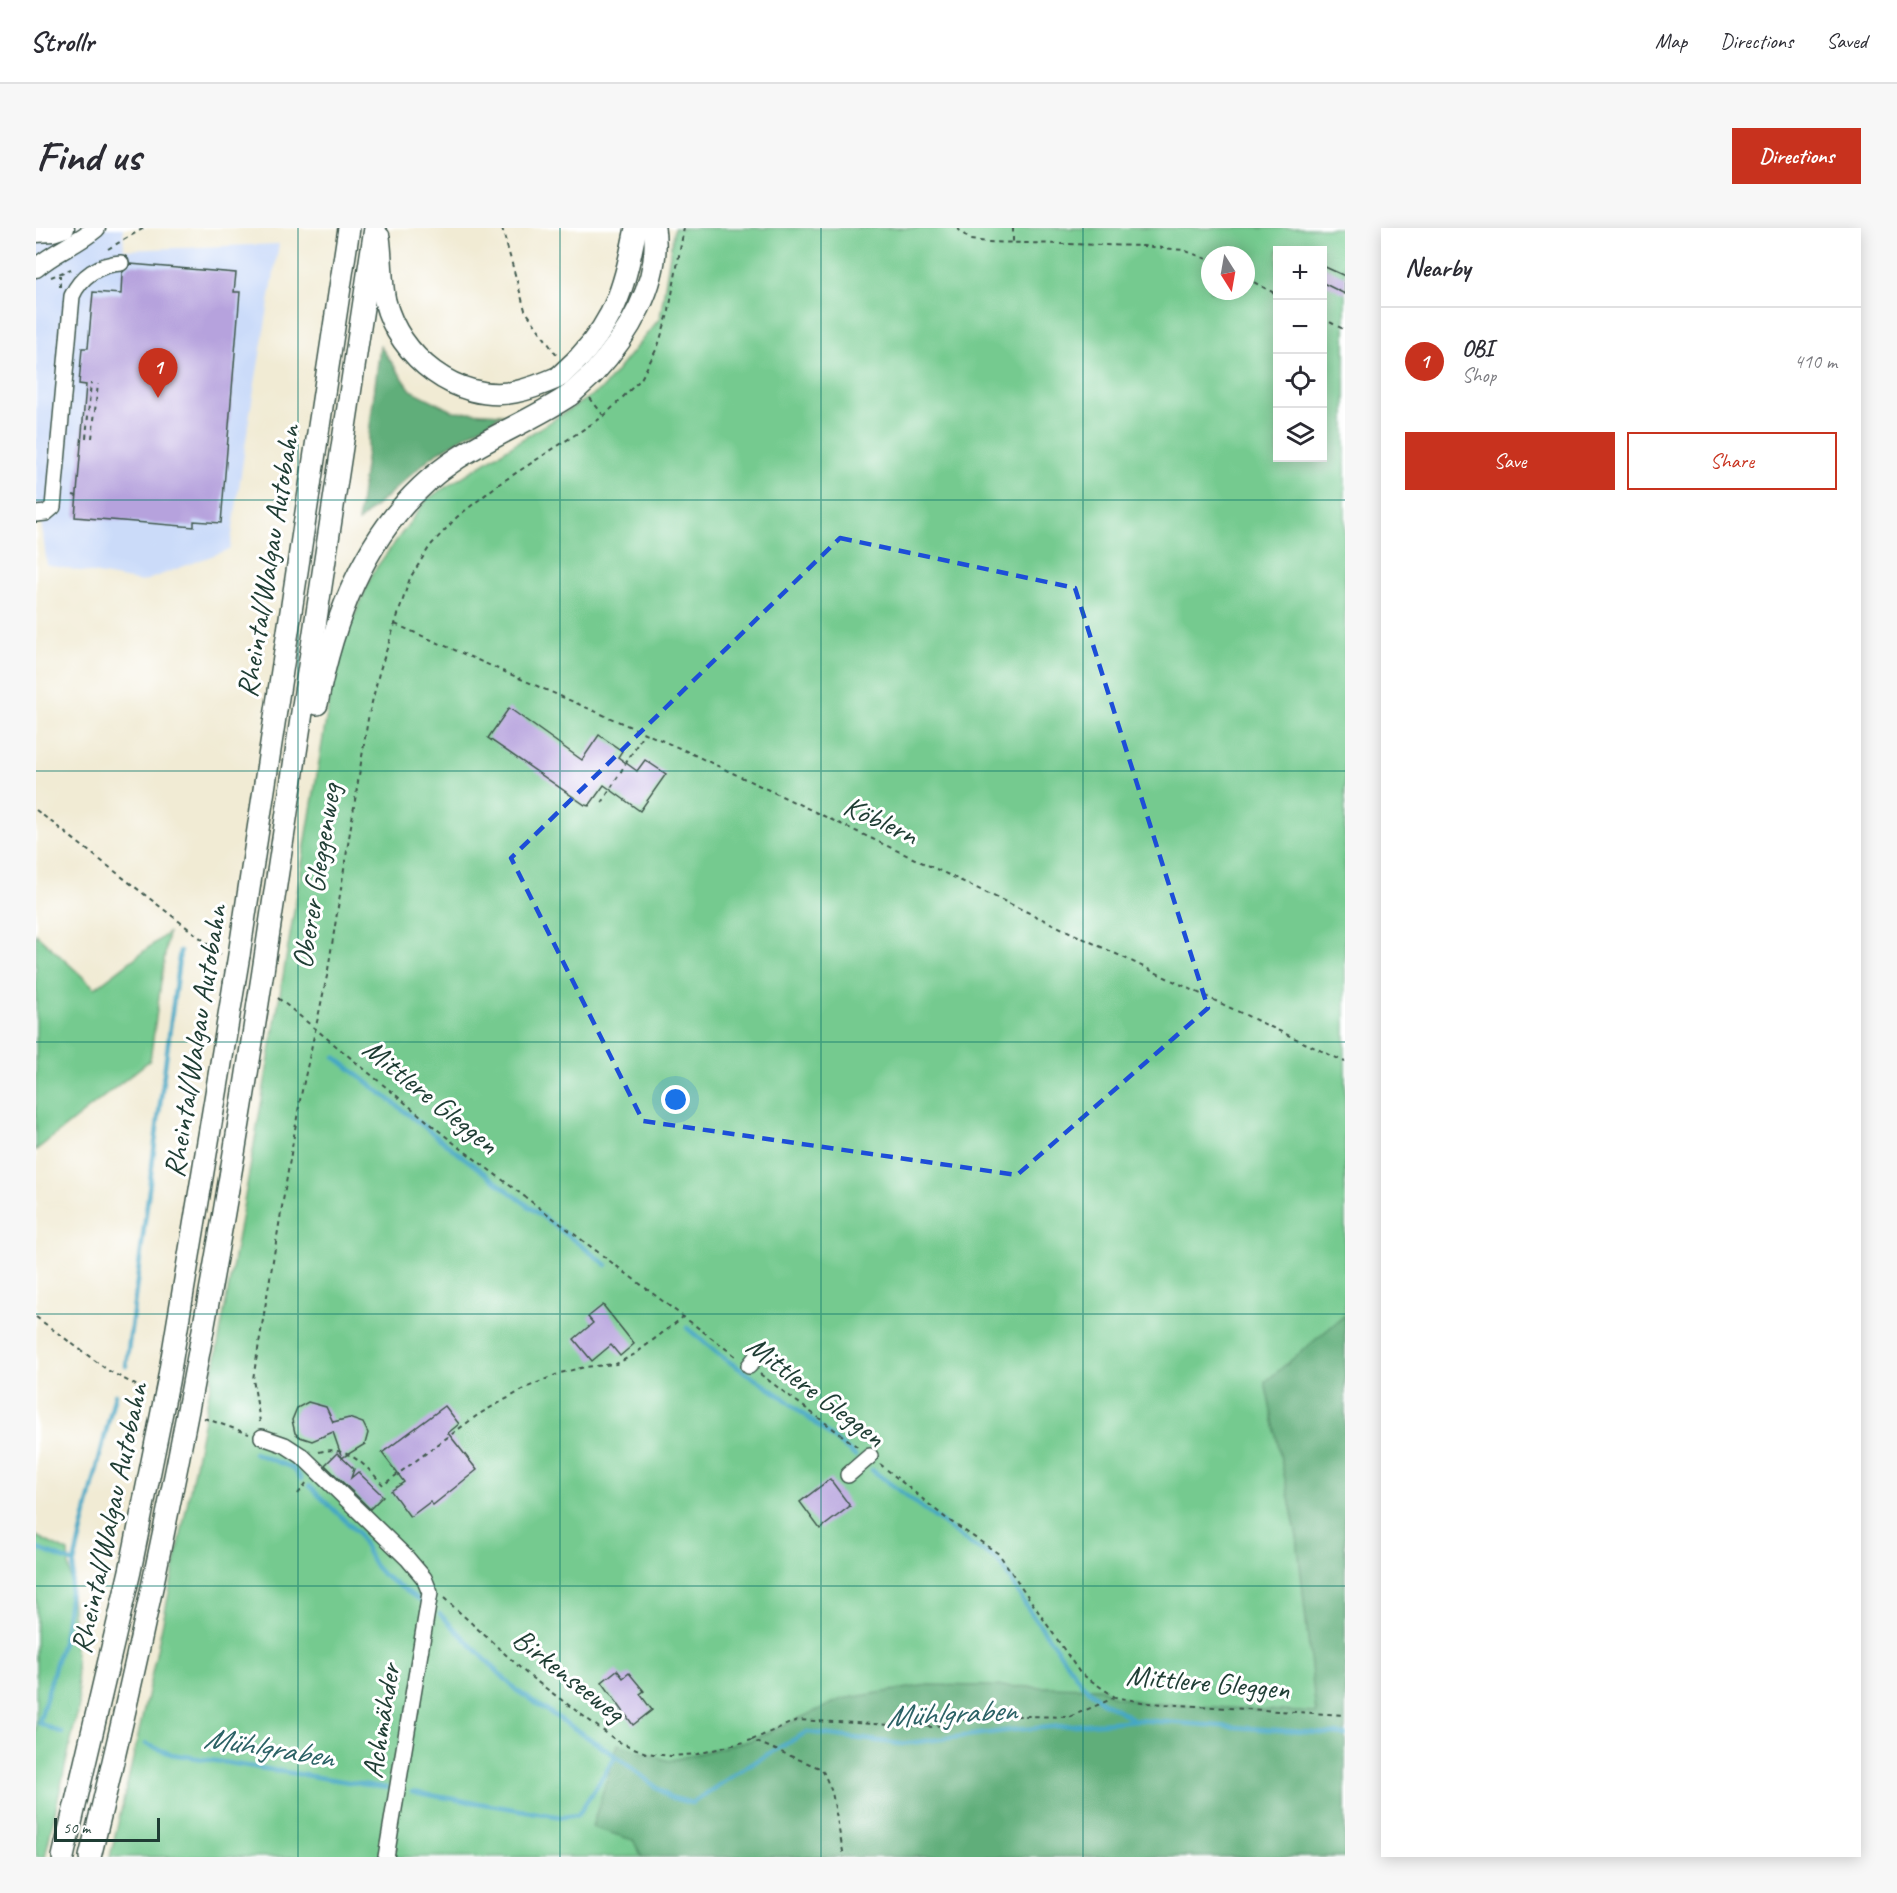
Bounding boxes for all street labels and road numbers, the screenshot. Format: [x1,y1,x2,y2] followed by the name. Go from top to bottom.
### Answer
[228,420,309,700] street label: Rheintal/Walgau Autobahn
[283,779,350,971] street label: Oberer Gleggenweg
[838,786,926,854] street label: Köblern
[155,900,236,1180] street label: Rheintal/Walgau Autobahn
[355,1030,507,1163] street label: Mittlere Gleggen
[739,1326,893,1456] street label: Mittlere Gleggen
[62,1378,157,1657] street label: Rheintal/Walgau Autobahn
[505,1619,635,1732] street label: Birkenseeweg
[1125,1656,1292,1708] street label: Mittlere Gleggen
[353,1659,409,1781] street label: Achmähder

